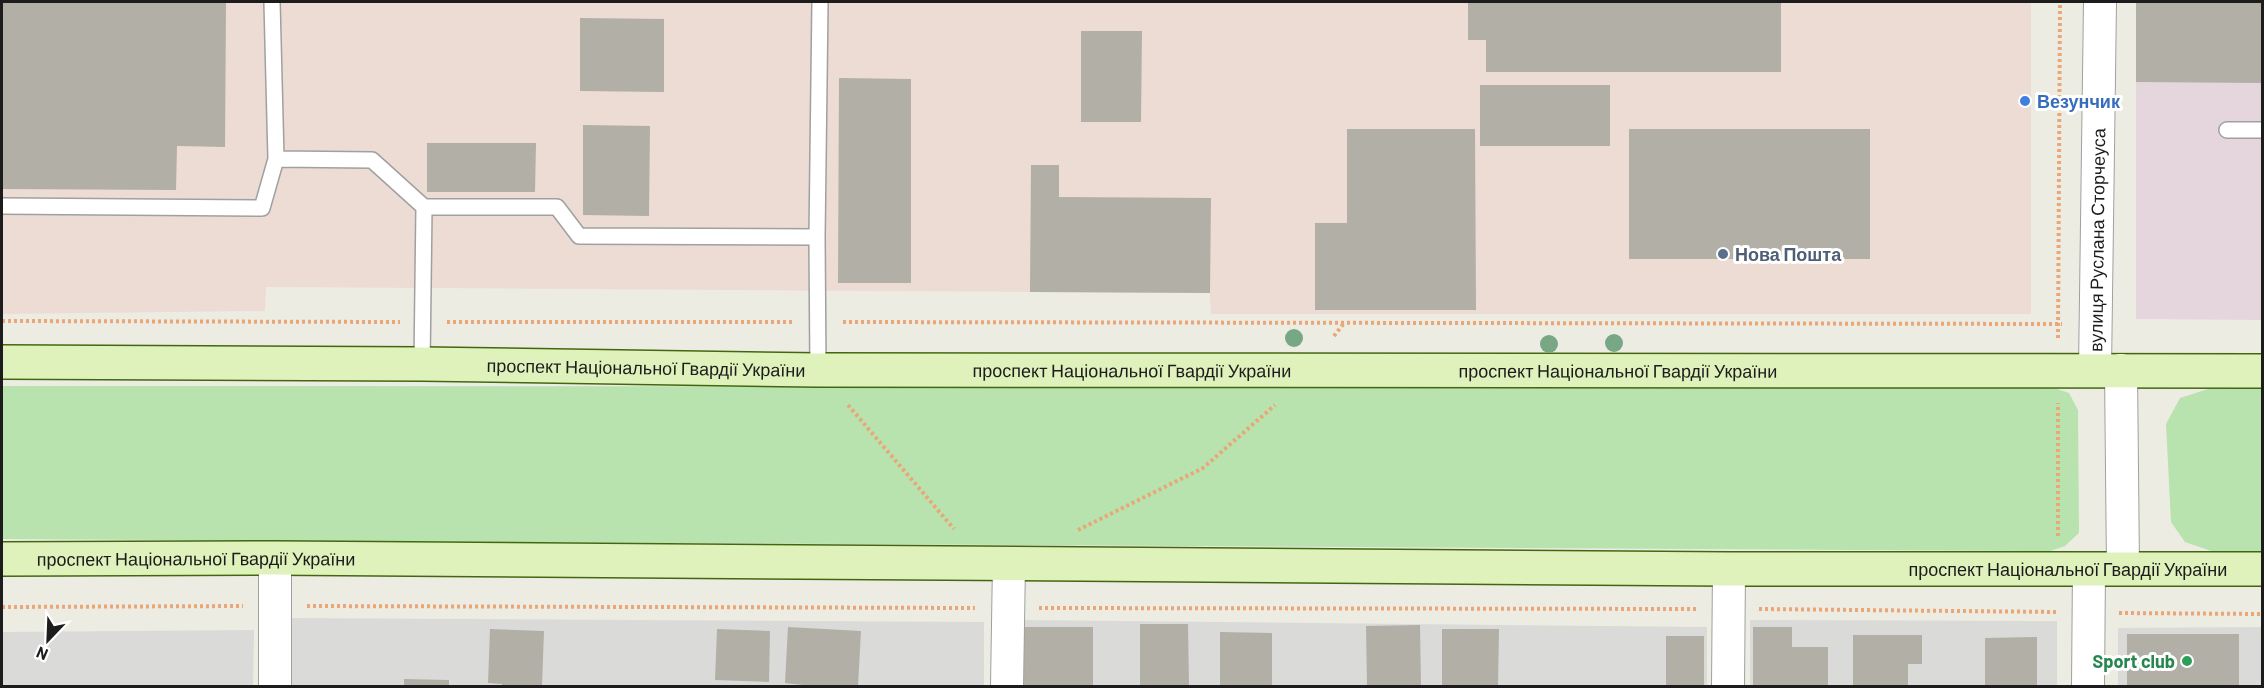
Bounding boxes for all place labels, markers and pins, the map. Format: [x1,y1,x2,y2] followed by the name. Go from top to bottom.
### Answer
[2037,90,2121,112] place label: Везунчик
[2018,94,2032,108] marker: Везунчик
[1735,243,1842,265] place label: Нова Пошта
[1716,247,1730,261] marker: Нова Пошта
[2093,650,2175,672] place label: Sport club
[2180,654,2194,668] marker: Sport club

